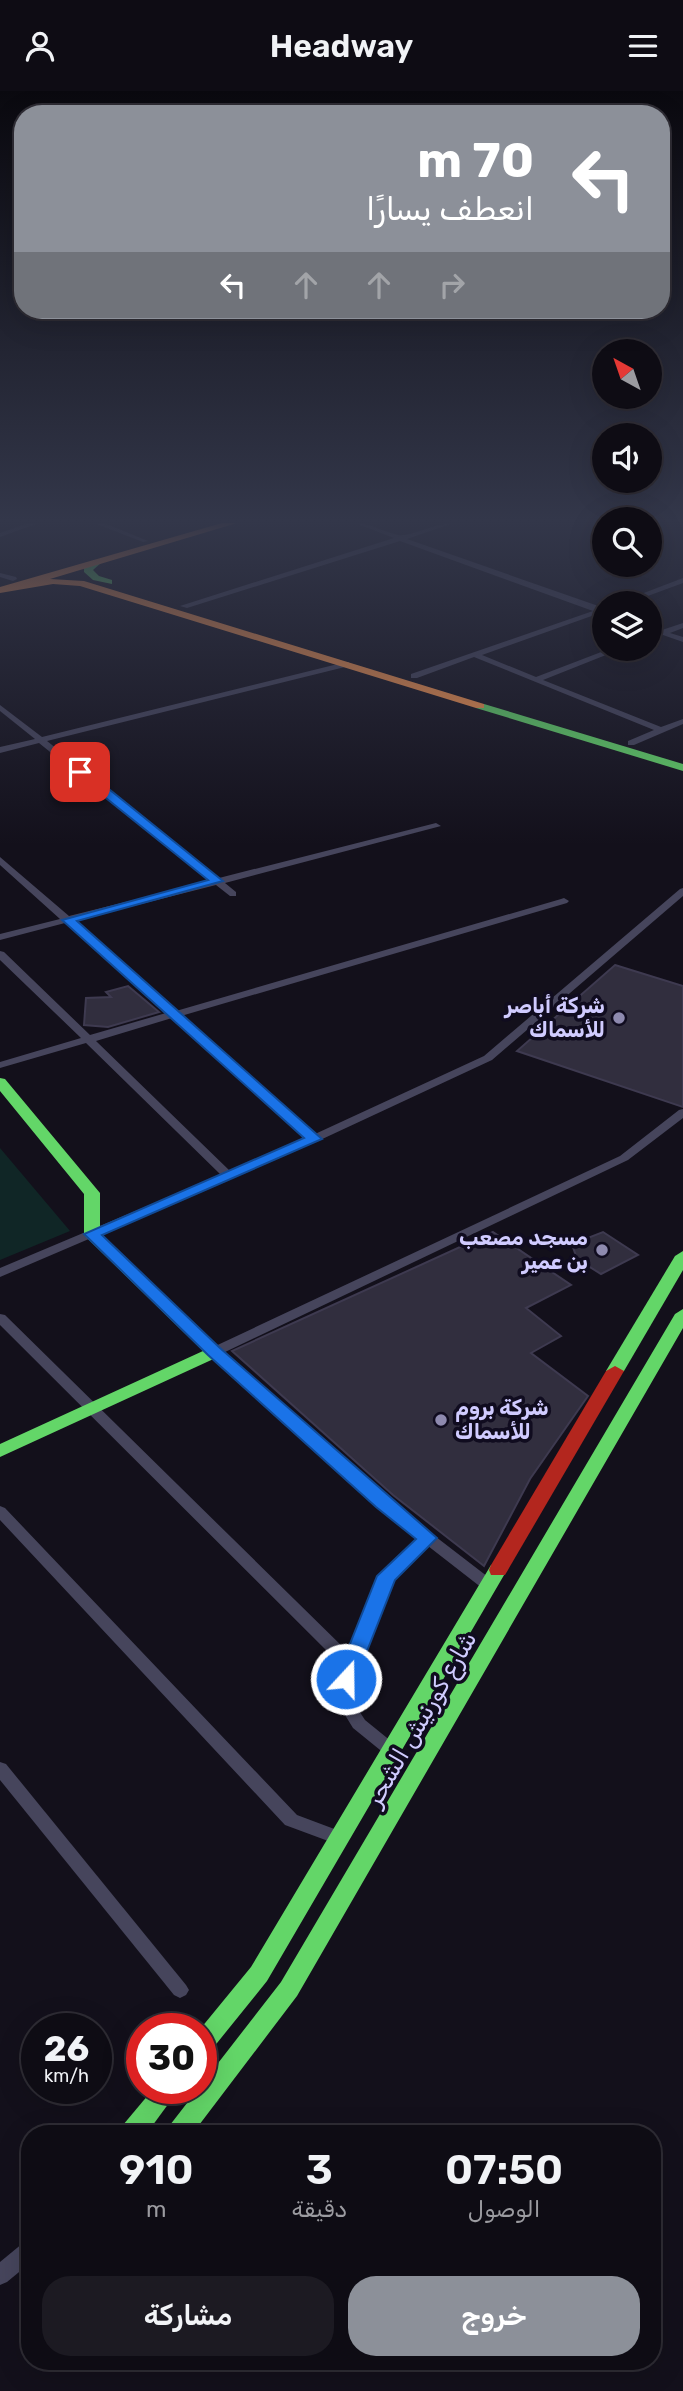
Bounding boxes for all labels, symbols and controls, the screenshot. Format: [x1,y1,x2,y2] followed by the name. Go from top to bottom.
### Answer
[21,27,59,65] icon: person
[270,27,413,65] text: Headway
[624,27,662,65] icon: menu
[417,131,534,189] text: 70 m
[558,133,649,224] icon: left
[366,190,534,228] text: انعطف يسارًا
[214,266,252,304] icon: left
[287,266,325,304] icon: ahead
[360,266,398,304] icon: ahead
[433,266,471,304] icon: right
[592,339,662,409] north arrow
[592,339,662,661] map controls
[592,423,662,493] button: sound
[592,507,662,577] button: search
[592,591,662,661] button: layers
[50,742,110,802] pin
[61,753,99,791] icon: arrive
[503,993,605,1042] place label: شركة أباصر للأسماك
[611,1010,627,1026] marker: شركة أباصر للأسماك
[459,1225,588,1275] place label: مسجد مصعب بن عمير
[594,1242,610,1258] marker: مسجد مصعب بن عمير
[455,1395,549,1444] place label: شركة بروم للأسماك
[433,1412,449,1428] marker: شركة بروم للأسماك
[359,1627,484,1814] street label: شارع كورنيش الشحر
[309,1642,383,1716] position arrow
[126,2013,217,2104] speed limit sign: 30
[44,2028,89,2070] text: 26
[44,2065,89,2087] text: km/h
[119,2145,194,2195] text: 910
[306,2145,333,2195] text: 3
[445,2145,563,2195] text: 07:50
[146,2195,166,2223] text: m
[292,2195,347,2223] text: دقيقة
[468,2195,540,2223] text: الوصول
[42,2276,334,2356] button: مشاركة
[348,2276,640,2356] button: خروج

